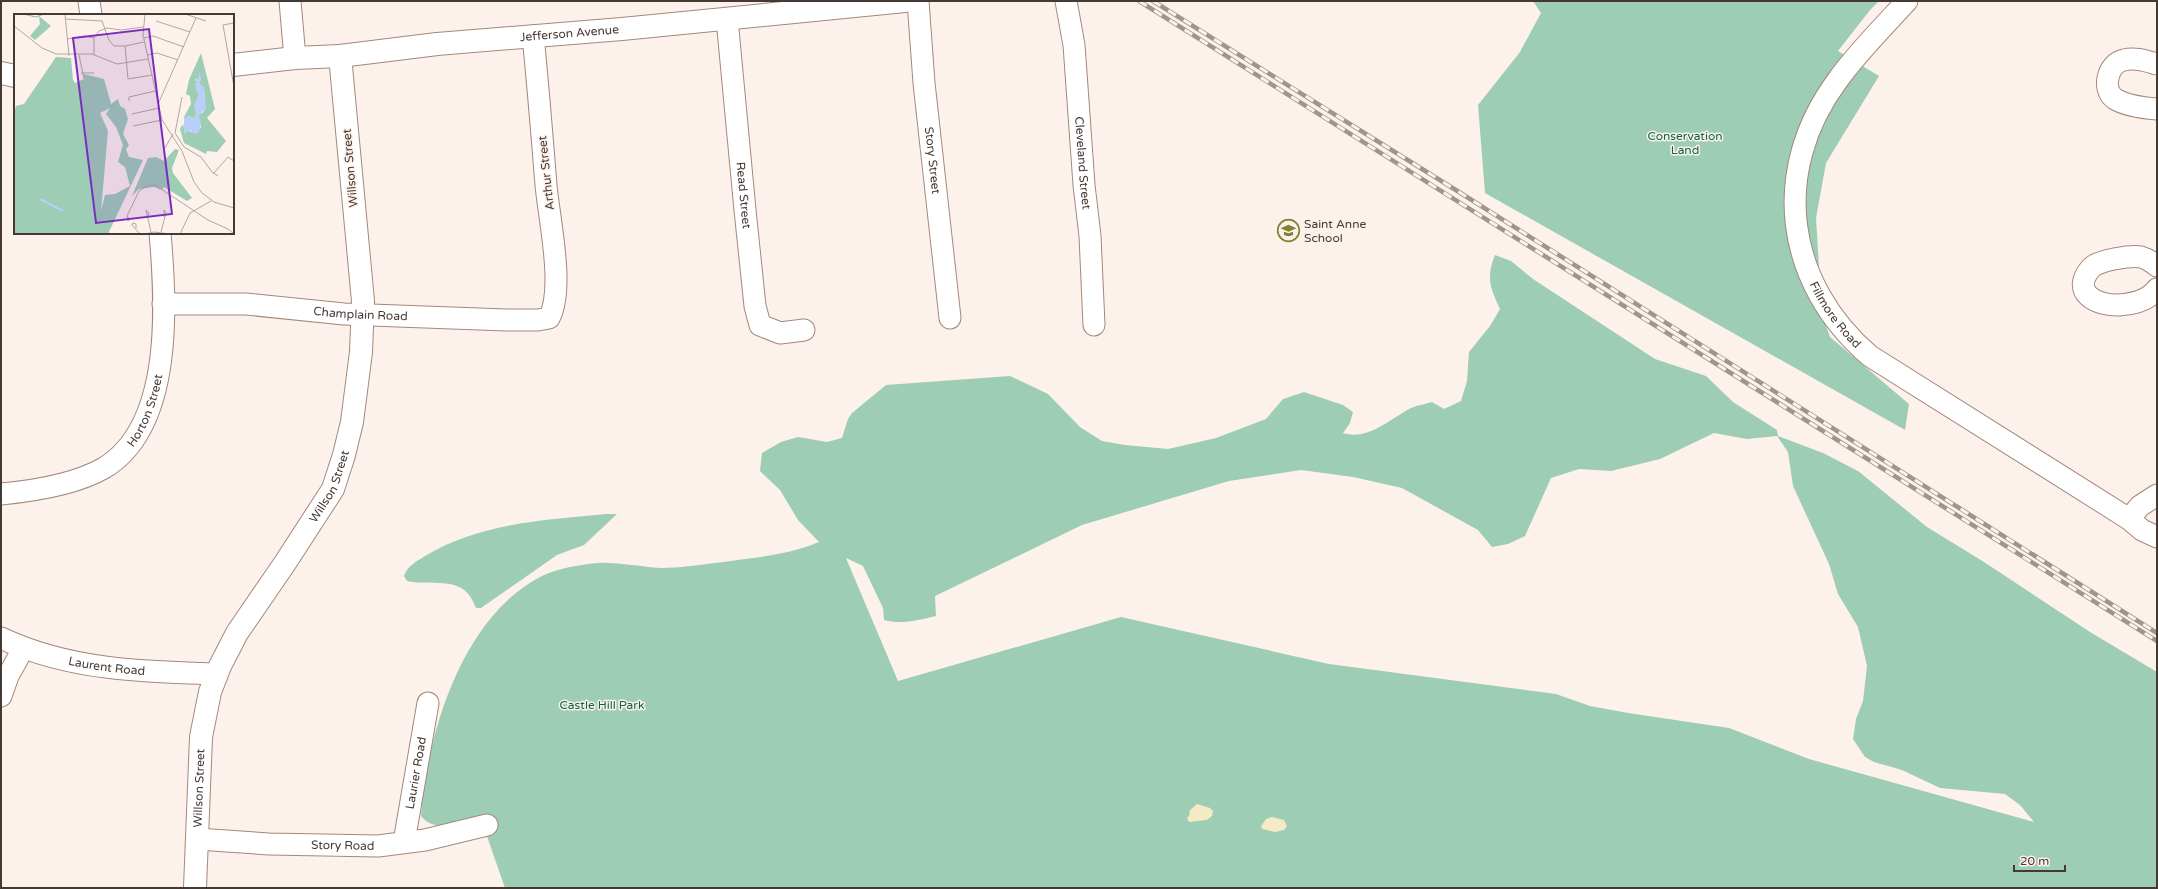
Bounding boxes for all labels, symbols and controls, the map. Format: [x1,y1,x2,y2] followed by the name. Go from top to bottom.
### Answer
[14,14,234,234] inset map
[519,22,620,44] street label: Jefferson Avenue
[1072,116,1094,211] street label: Cleveland Street
[922,126,943,195] street label: Story Street
[340,128,360,208] street label: Willson Street
[1648,129,1722,157] park label: Conservation Land
[535,135,557,211] street label: Arthur Street
[733,161,754,230] street label: Read Street
[1304,217,1366,245] place label: Saint Anne School
[1275,218,1301,244] school or university icon: Saint Anne School
[1807,279,1864,351] street label: Fillmore Road
[313,304,408,323] street label: Champlain Road
[124,373,165,449] street label: Horton Street
[306,448,352,525] street label: Willson Street
[67,654,146,678] street label: Laurent Road
[560,698,645,712] park label: Castle Hill Park
[403,736,429,810] street label: Laurier Road
[190,748,208,828] street label: Willson Street
[311,838,375,853] street label: Story Road
[2014,847,2065,873] scale bar
[2020,854,2049,868] text: 20 m

